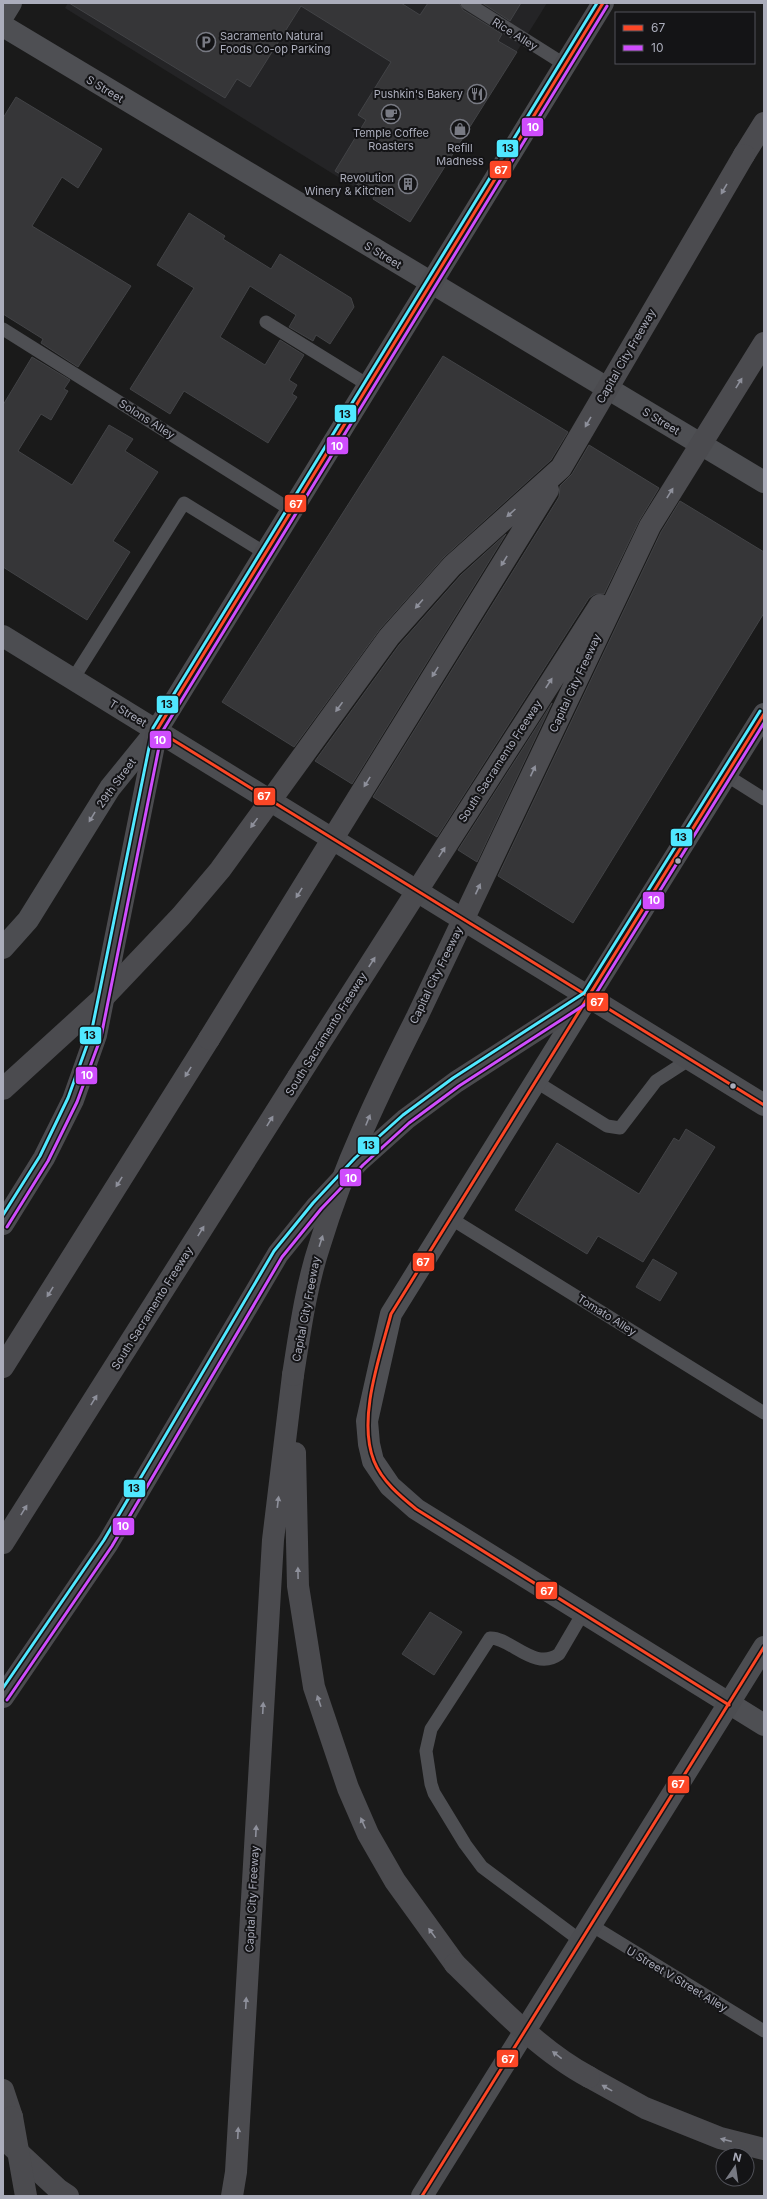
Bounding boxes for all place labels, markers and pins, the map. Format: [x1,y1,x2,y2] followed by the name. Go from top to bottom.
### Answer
[220,29,330,56] place label: Sacramento Natural Foods Co-op Parking
[195,31,217,53] parking icon: Sacramento Natural Foods Co-op Parking
[466,83,488,105] restaurant icon: Pushkin's Bakery
[374,87,463,101] place label: Pushkin's Bakery
[380,103,402,125] cafe icon: Temple Coffee Roasters
[449,118,471,140] shop icon: Refill Madness
[353,126,429,153] place label: Temple Coffee Roasters
[436,141,484,168] place label: Refill Madness
[304,171,394,198] place label: Revolution Winery & Kitchen
[397,173,419,195] building icon: Revolution Winery & Kitchen
[673,856,683,866] unlabelled marker
[728,1081,738,1091] unlabelled marker

